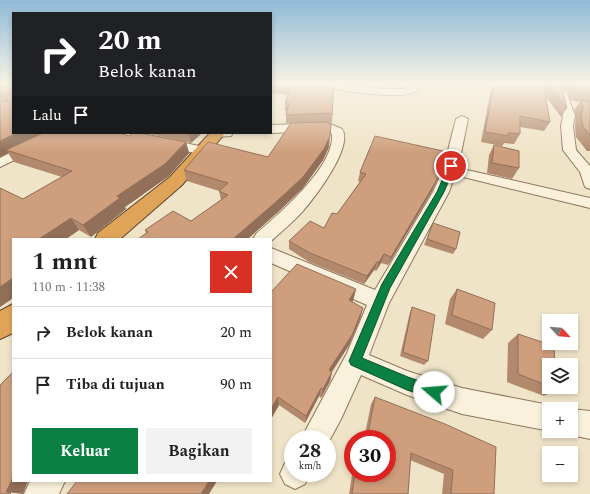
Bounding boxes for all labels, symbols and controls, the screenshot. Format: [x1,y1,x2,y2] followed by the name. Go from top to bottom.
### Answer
[98,19,162,62] text: 20 m
[32,28,84,80] icon: right
[98,58,197,85] text: Belok kanan
[32,104,62,127] text: Lalu
[70,104,92,126] icon: arrive
[434,149,468,183] pin
[440,155,462,177] icon: arrive
[32,244,97,280] text: 1 mnt
[210,251,252,293] button: close
[32,277,105,297] text: 110 m · 11:38
[542,314,578,350] north arrow
[542,314,578,482] map controls
[66,321,153,344] text: Belok kanan
[220,321,252,344] text: 20 m
[32,322,54,344] icon: right
[542,358,578,394] button: layers
[413,371,455,413] position arrow
[66,373,165,396] text: Tiba di tujuan
[220,373,252,396] text: 90 m
[32,374,54,396] icon: arrive
[542,402,578,438] button: +
[32,428,138,474] button: Keluar
[146,428,252,474] button: Bagikan
[344,430,396,482] speed limit sign: 30
[299,436,321,466] text: 28
[542,446,578,482] button: −
[299,458,321,474] text: km/h

